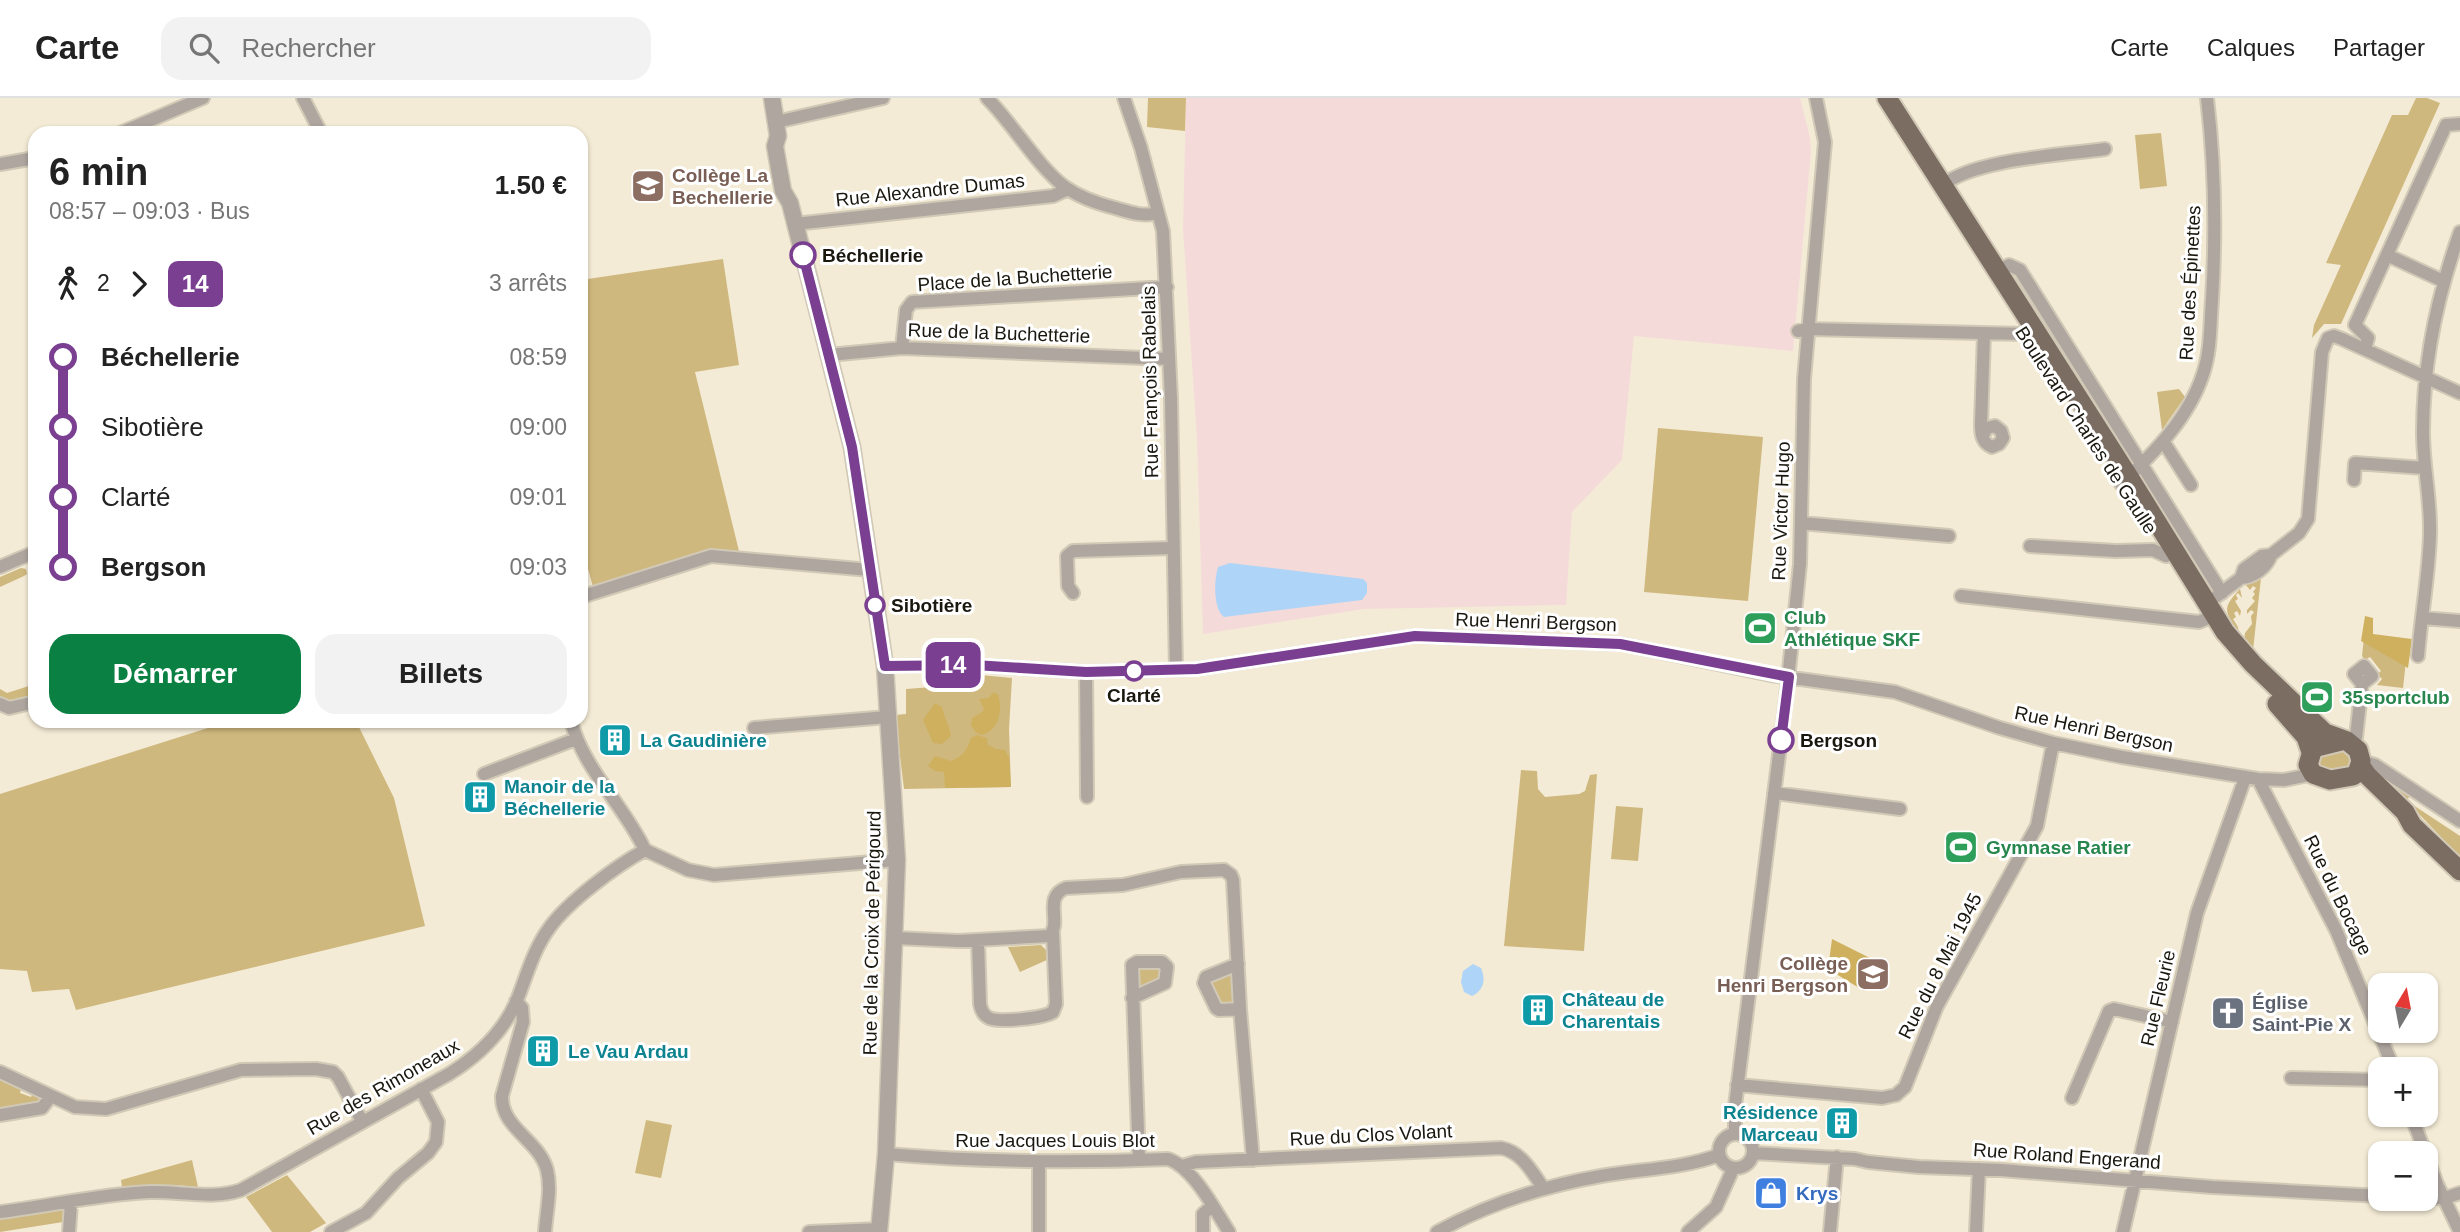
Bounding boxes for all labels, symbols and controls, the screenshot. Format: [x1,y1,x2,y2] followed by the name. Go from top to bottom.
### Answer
[161,17,651,80] search box
[35,29,119,66] text: Carte
[185,29,223,67] icon: search
[241,33,376,63] text: Rechercher
[2110,34,2169,61] text: Carte
[2207,34,2295,61] text: Calques
[2333,34,2425,61] text: Partager
[49,151,148,193] text: 6 min
[672,165,773,208] place label: Collège La Bechellerie
[629,167,667,205] school or university icon: Collège La Bechellerie
[495,170,567,200] text: 1.50 €
[834,170,1026,210] street label: Rue Alexandre Dumas
[49,198,250,224] text: 08:57 – 09:03 · Bus
[2175,205,2205,361] street label: Rue des Épinettes
[790,242,816,268] marker: Béchellerie
[822,245,923,266] place label: Béchellerie
[917,261,1113,295] street label: Place de la Buchetterie
[49,265,87,303] icon: walk
[120,265,158,303] icon: forward
[97,270,110,296] text: 2
[182,270,209,297] text: 14
[489,270,567,296] text: 3 arrêts
[1138,286,1162,478] street label: Rue François Rabelais
[907,319,1091,347] street label: Rue de la Buchetterie
[2011,322,2161,538] street label: Boulevard Charles de Gaulle
[101,342,240,372] text: Béchellerie
[509,344,567,370] text: 08:59
[101,412,204,442] text: Sibotière
[509,414,567,440] text: 09:00
[1768,441,1794,581] street label: Rue Victor Hugo
[101,482,170,512] text: Clarté
[509,484,567,510] text: 09:01
[101,552,206,582] text: Bergson
[509,554,567,580] text: 09:03
[865,595,885,615] marker: Sibotière
[891,595,972,616] place label: Sibotière
[1784,607,1920,650] place label: Club Athlétique SKF
[1455,609,1617,635] street label: Rue Henri Bergson
[1741,609,1779,647] sports icon: Club Athlétique SKF
[49,634,301,714] button: Démarrer
[315,634,567,714] button: Billets
[922,642,984,688] line badge: 14
[940,651,966,678] text: 14
[1124,661,1144,681] marker: Clarté
[2298,678,2336,716] sports icon: 35sportclub
[1107,685,1161,706] place label: Clarté
[2342,687,2450,708] place label: 35sportclub
[2013,702,2175,756] street label: Rue Henri Bergson
[596,721,634,759] building icon: La Gaudinière
[1768,727,1794,753] marker: Bergson
[640,730,767,751] place label: La Gaudinière
[1800,730,1877,751] place label: Bergson
[504,776,615,819] place label: Manoir de la Béchellerie
[461,778,499,816] building icon: Manoir de la Béchellerie
[859,810,885,1056] street label: Rue de la Croix de Périgourd
[1942,828,1980,866] sports icon: Gymnase Ratier
[2300,832,2376,958] street label: Rue du Bocage
[1986,837,2131,858] place label: Gymnase Ratier
[1894,890,1986,1042] street label: Rue du 8 Mai 1945
[2137,948,2179,1048] street label: Rue Fleurie
[1717,953,1848,996] place label: Collège Henri Bergson
[1854,955,1892,993] school or university icon: Collège Henri Bergson
[2368,973,2438,1043] north arrow
[2368,973,2438,1211] map controls
[1562,989,1664,1032] place label: Château de Charentais
[1519,991,1557,1029] building icon: Château de Charentais
[2252,992,2352,1035] place label: Église Saint-Pie X
[2209,994,2247,1032] church icon: Église Saint-Pie X
[524,1032,562,1070] building icon: Le Vau Ardau
[303,1035,463,1139] street label: Rue des Rimoneaux
[568,1041,689,1062] place label: Le Vau Ardau
[2368,1057,2438,1127] button: +
[1723,1102,1818,1145] place label: Résidence Marceau
[1823,1104,1861,1142] building icon: Résidence Marceau
[1289,1120,1453,1150] street label: Rue du Clos Volant
[955,1130,1156,1151] street label: Rue Jacques Louis Blot
[1972,1139,2162,1173] street label: Rue Roland Engerand
[2368,1141,2438,1211] button: −
[1752,1174,1790,1212] shop icon: Krys
[1796,1183,1838,1204] place label: Krys

